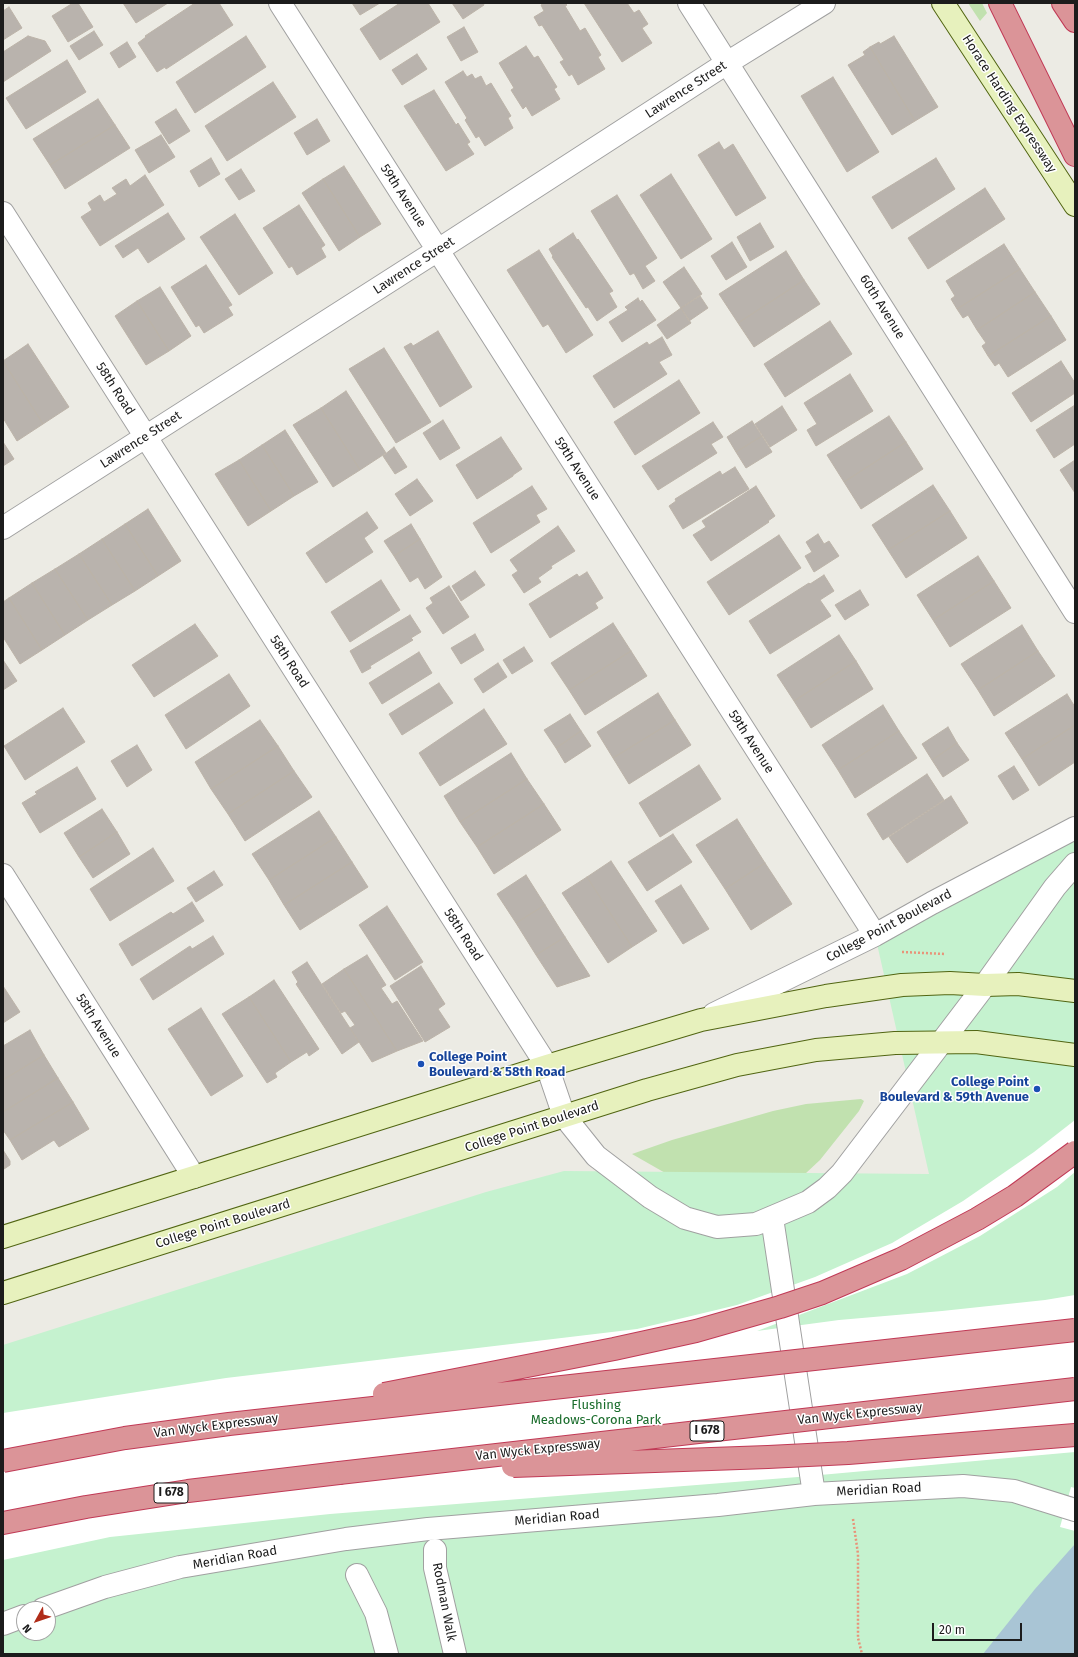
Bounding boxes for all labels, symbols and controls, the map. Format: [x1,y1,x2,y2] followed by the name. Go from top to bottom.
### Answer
[959,32,1059,176] street label: Horace Harding Expressway
[642,58,730,122] street label: Lawrence Street
[377,162,429,230] street label: 59th Avenue
[370,234,458,298] street label: Lawrence Street
[856,272,908,342] street label: 60th Avenue
[92,360,138,418] street label: 58th Road
[97,408,185,472] street label: Lawrence Street
[551,435,603,503] street label: 59th Avenue
[266,633,312,691] street label: 58th Road
[725,708,777,776] street label: 59th Avenue
[824,886,954,966] street label: College Point Boulevard
[440,906,486,964] street label: 58th Road
[72,991,124,1061] street label: 58th Avenue
[429,1049,565,1080] place label: College Point Boulevard & 58th Road
[416,1059,426,1069] marker: College Point Boulevard & 58th Road
[880,1074,1029,1105] place label: College Point Boulevard & 59th Avenue
[1032,1084,1042,1094] marker: College Point Boulevard & 59th Avenue
[463,1098,601,1156] street label: College Point Boulevard
[154,1196,292,1252] street label: College Point Boulevard
[531,1397,661,1428] park label: Flushing Meadows-Corona Park
[797,1400,923,1428] street label: Van Wyck Expressway
[153,1411,279,1441] street label: Van Wyck Expressway
[690,1421,724,1441] road number: I 678
[475,1436,601,1464] street label: Van Wyck Expressway
[836,1480,922,1500] street label: Meridian Road
[154,1483,188,1503] road number: I 678
[514,1507,600,1529] street label: Meridian Road
[192,1543,278,1573] street label: Meridian Road
[429,1561,459,1643] street label: Rodman Walk
[16,1601,56,1641] north arrow
[934,1615,1024,1641] scale bar
[20,1621,35,1635] text: N
[939,1623,965,1637] text: 20 m

